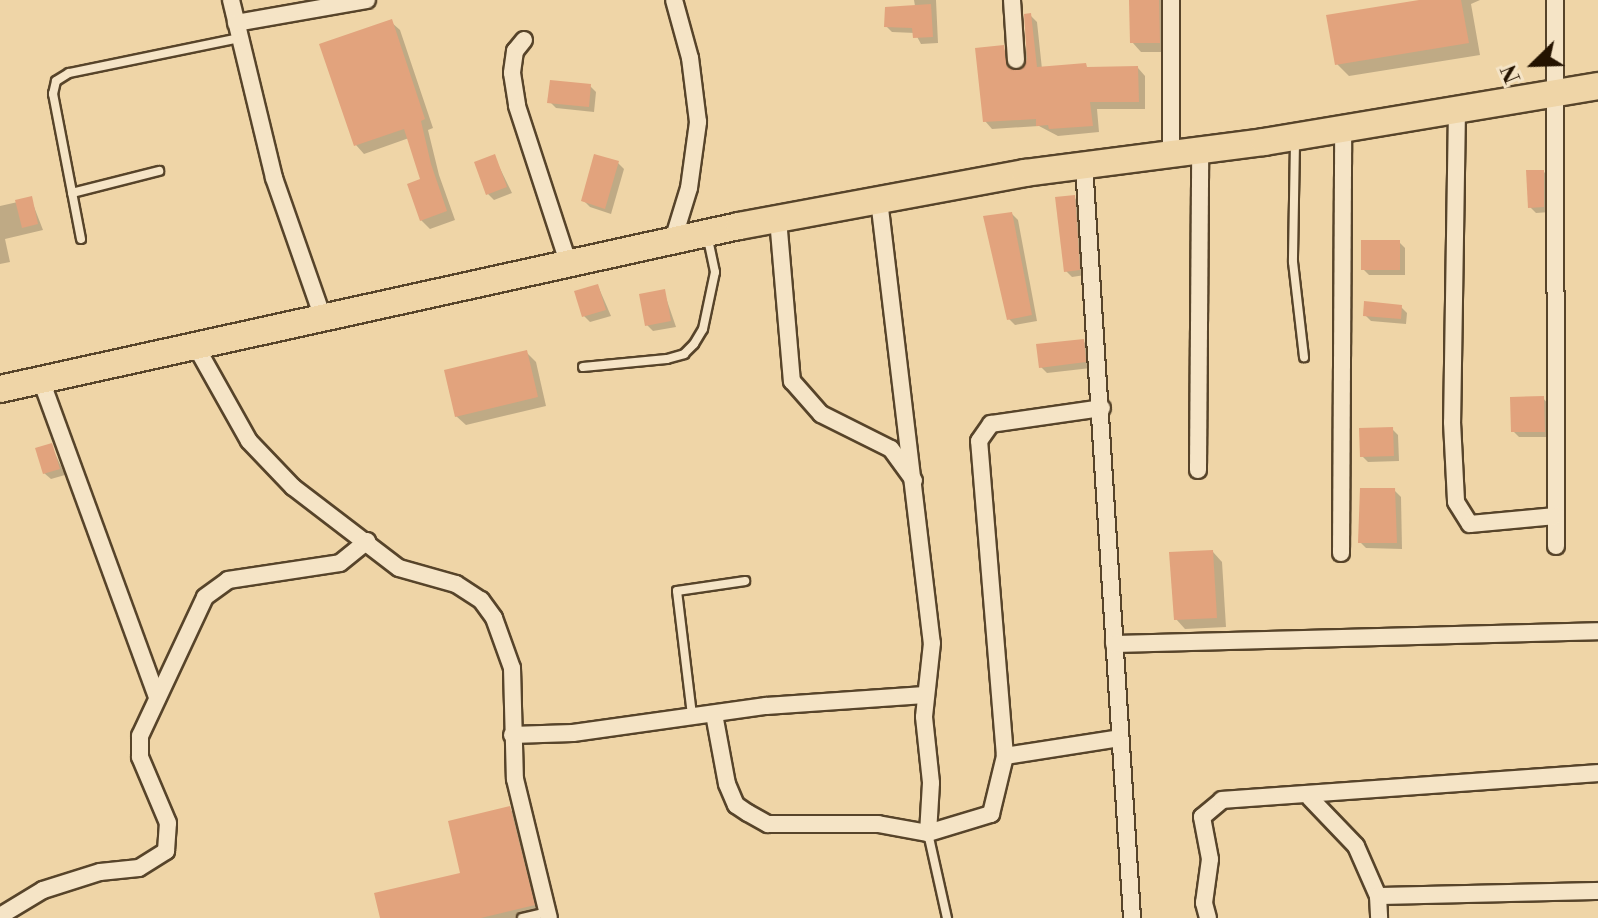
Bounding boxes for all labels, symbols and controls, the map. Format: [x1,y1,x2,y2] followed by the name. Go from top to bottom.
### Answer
[1494,24,1574,104] north arrow
[1496,60,1527,87] text: N

